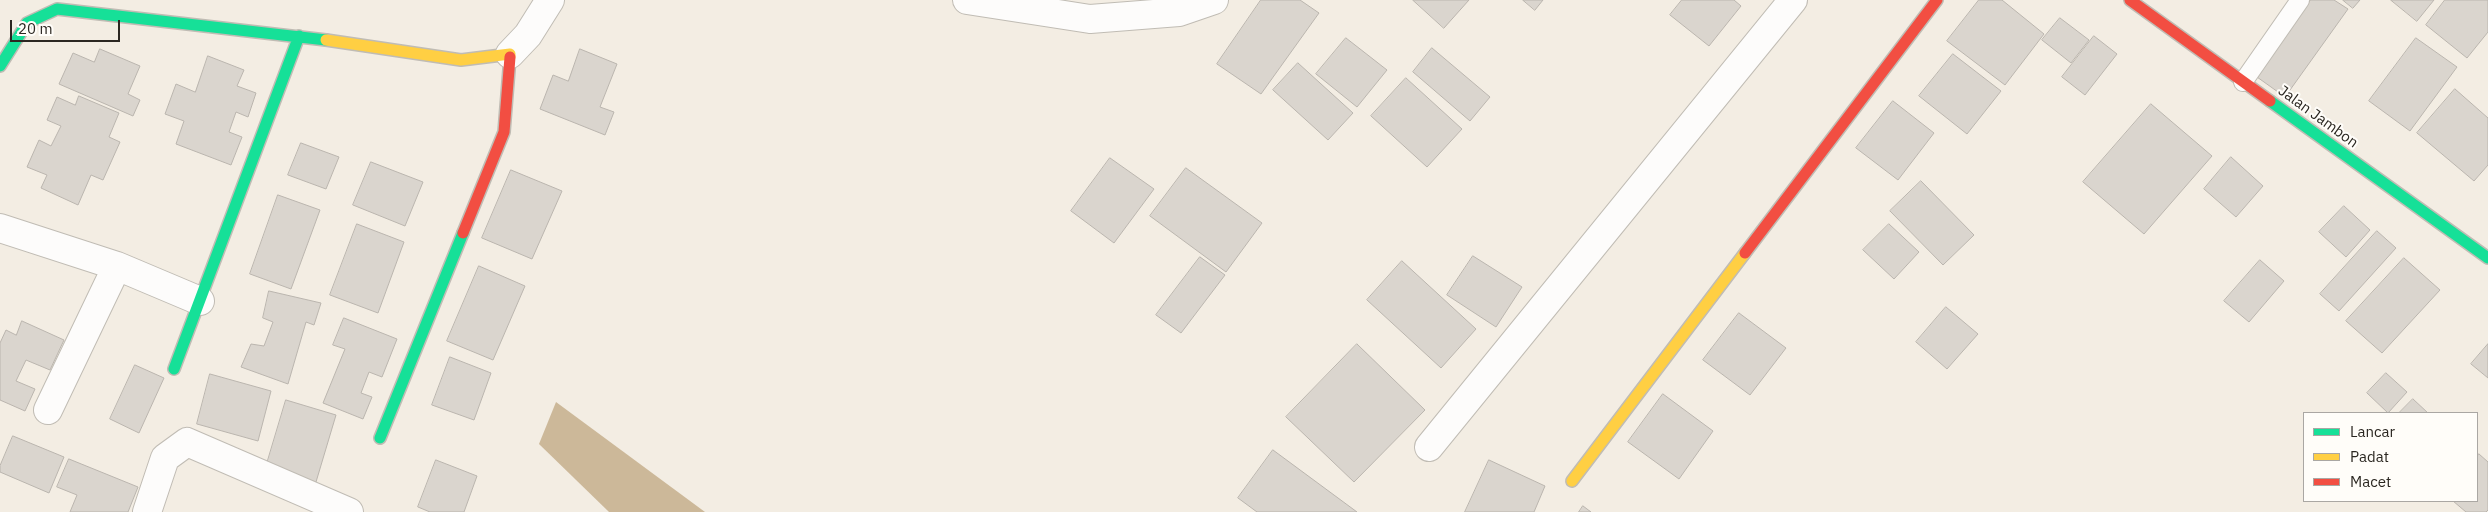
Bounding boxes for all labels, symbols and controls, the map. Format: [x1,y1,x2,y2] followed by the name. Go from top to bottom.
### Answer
[12,10,122,42] scale bar
[18,19,53,38] text: 20 m
[2275,82,2361,152] street label: Jalan Jambon
[2303,412,2478,502] legend
[2350,422,2395,441] text: Lancar
[2350,447,2389,466] text: Padat
[2350,472,2391,491] text: Macet

